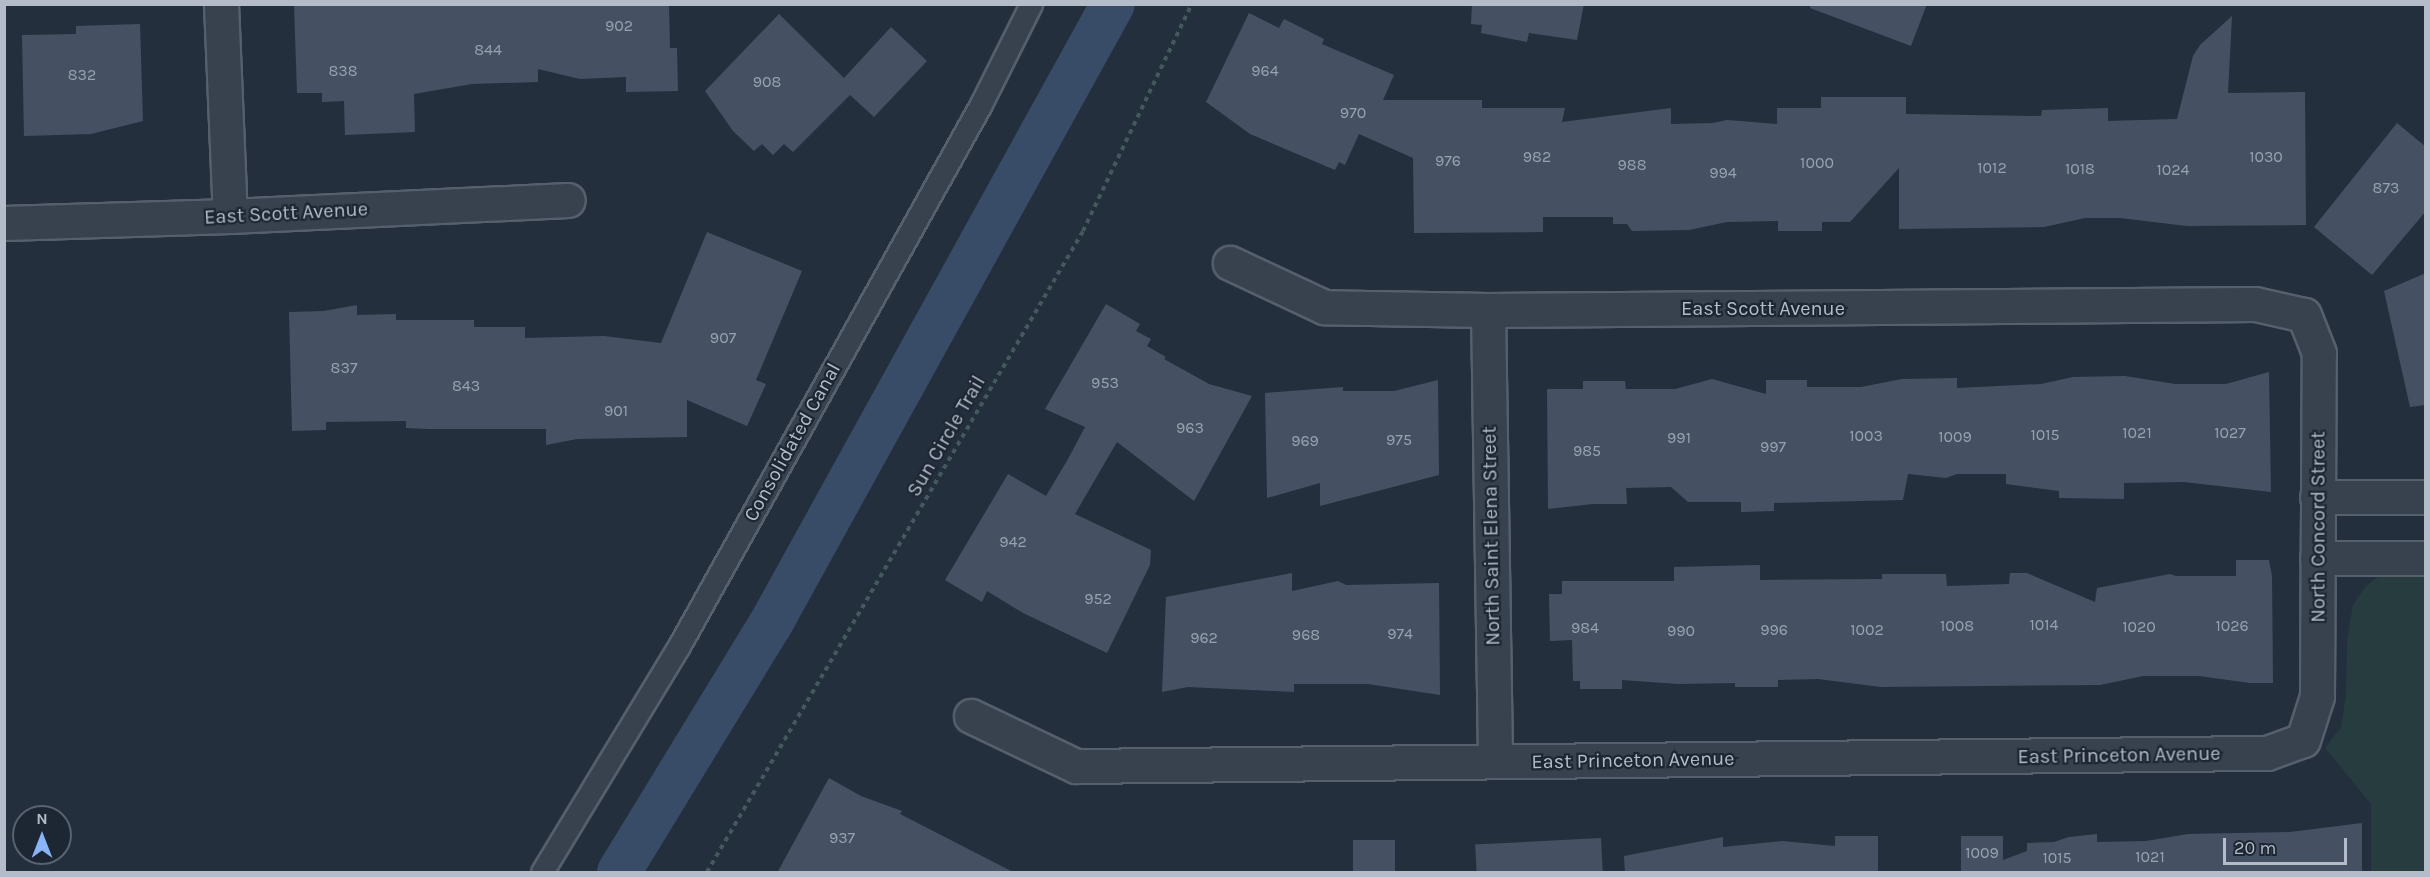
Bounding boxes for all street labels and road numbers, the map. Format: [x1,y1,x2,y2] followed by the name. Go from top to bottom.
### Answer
[203,197,369,229] street label: East Scott Avenue
[1681,296,1845,320] street label: East Scott Avenue
[738,359,846,525] street label: Consolidated Canal
[902,371,990,501] street label: Sun Circle Trail
[1477,426,1505,646] street label: North Saint Elena Street
[2306,431,2330,623] street label: North Concord Street
[2017,741,2221,769] street label: East Princeton Avenue
[1531,746,1735,774] street label: East Princeton Avenue

